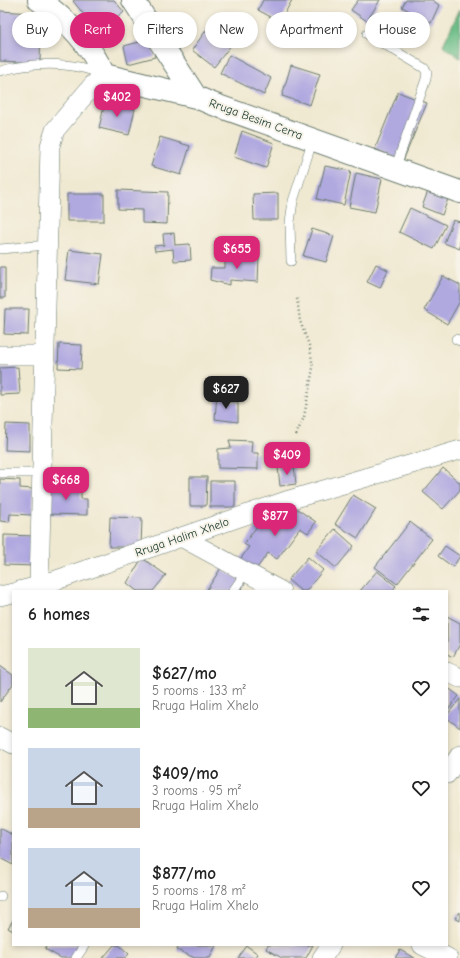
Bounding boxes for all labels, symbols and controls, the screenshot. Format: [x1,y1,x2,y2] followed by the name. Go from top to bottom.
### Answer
[12,12,62,48] chip: Buy
[70,12,125,48] chip: Rent
[133,12,197,48] chip: Filters
[205,12,258,48] chip: New
[266,12,357,48] chip: Apartment
[365,12,430,48] chip: House
[93,84,141,118] pin: $402
[103,89,131,104] text: $402
[207,96,305,142] street label: Rruga Besim Cerra
[213,236,261,270] pin: $655
[223,241,251,256] text: $655
[202,376,250,410] pin: $627
[213,381,239,396] text: $627
[263,442,311,476] pin: $409
[273,447,301,462] text: $409
[42,467,90,501] pin: $668
[52,472,80,487] text: $668
[251,503,299,537] pin: $877
[262,508,288,523] text: $877
[133,514,231,560] street label: Rruga Halim Xhelo
[410,603,432,625] icon: filters
[28,605,90,624] text: 6 homes
[60,664,108,712] icon: home
[152,664,217,683] text: $627/mo
[410,677,432,699] icon: heart
[152,683,246,698] text: 5 rooms · 133 m²
[152,698,259,713] text: Rruga Halim Xhelo
[60,764,108,812] icon: home
[152,764,219,783] text: $409/mo
[410,777,432,799] icon: heart
[152,783,241,798] text: 3 rooms · 95 m²
[152,798,259,813] text: Rruga Halim Xhelo
[60,864,108,912] icon: home
[152,864,216,883] text: $877/mo
[410,877,432,899] icon: heart
[152,883,245,898] text: 5 rooms · 178 m²
[152,898,259,913] text: Rruga Halim Xhelo

